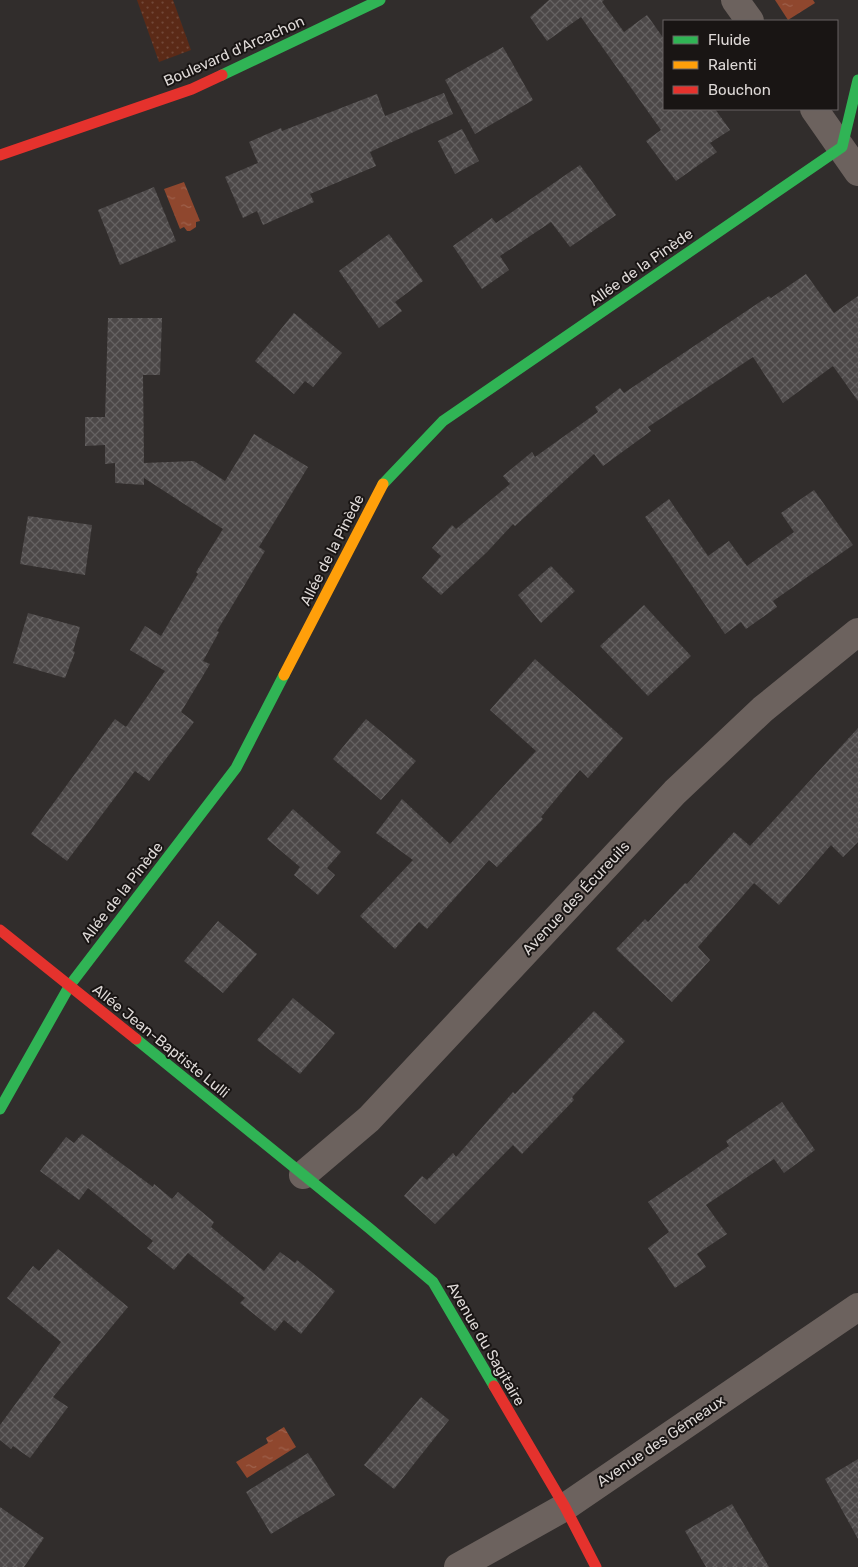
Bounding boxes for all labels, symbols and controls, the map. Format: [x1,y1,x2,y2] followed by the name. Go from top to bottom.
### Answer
[161,12,307,90] street label: Boulevard d'Arcachon
[663,20,838,110] legend
[708,31,750,49] text: Fluide
[708,56,757,74] text: Ralenti
[708,81,771,99] text: Bouchon
[586,224,696,310] street label: Allée de la Pinède
[296,491,368,609] street label: Allée de la Pinède
[519,837,634,959] street label: Avenue des Écureuils
[77,838,167,946] street label: Allée de la Pinède
[89,980,233,1102] street label: Allée Jean-Baptiste Lulli
[443,1279,529,1409] street label: Avenue du Sagitaire
[594,1391,728,1491] street label: Avenue des Gémeaux

